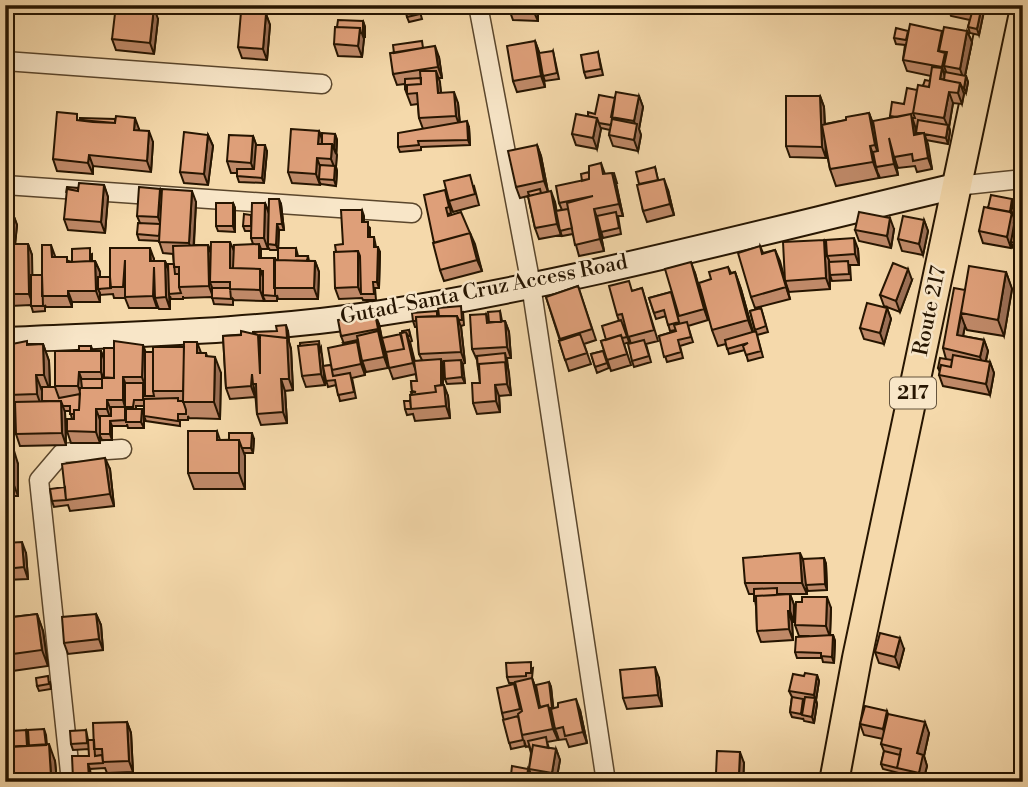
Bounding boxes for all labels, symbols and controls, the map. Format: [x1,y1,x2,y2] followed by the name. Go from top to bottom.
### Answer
[338,249,630,331] street label: Gutad-Santa Cruz Access Road
[908,263,952,358] street label: Route 217
[890,378,936,408] road number: 217

